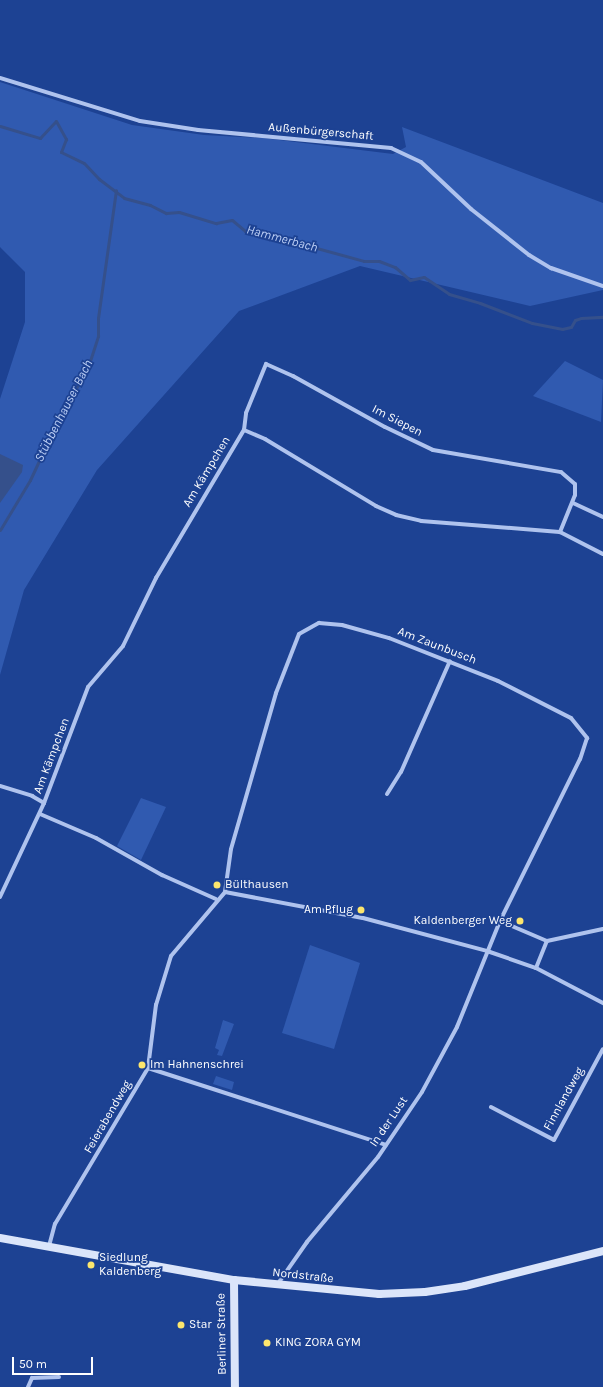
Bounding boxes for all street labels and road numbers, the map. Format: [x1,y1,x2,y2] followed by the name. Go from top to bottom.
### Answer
[268,120,374,144] street label: Außenbürgerschaft
[369,402,425,440] street label: Im Siepen
[180,434,234,510] street label: Am Kämpchen
[396,624,478,668] street label: Am Zaunbusch
[31,716,73,796] street label: Am Kämpchen
[541,1065,587,1133] street label: Finnlandweg
[81,1078,135,1156] street label: Feierabendweg
[367,1094,411,1150] street label: In der Lust
[272,1266,334,1286] street label: Nordstraße
[214,1293,230,1375] street label: Berliner Straße

